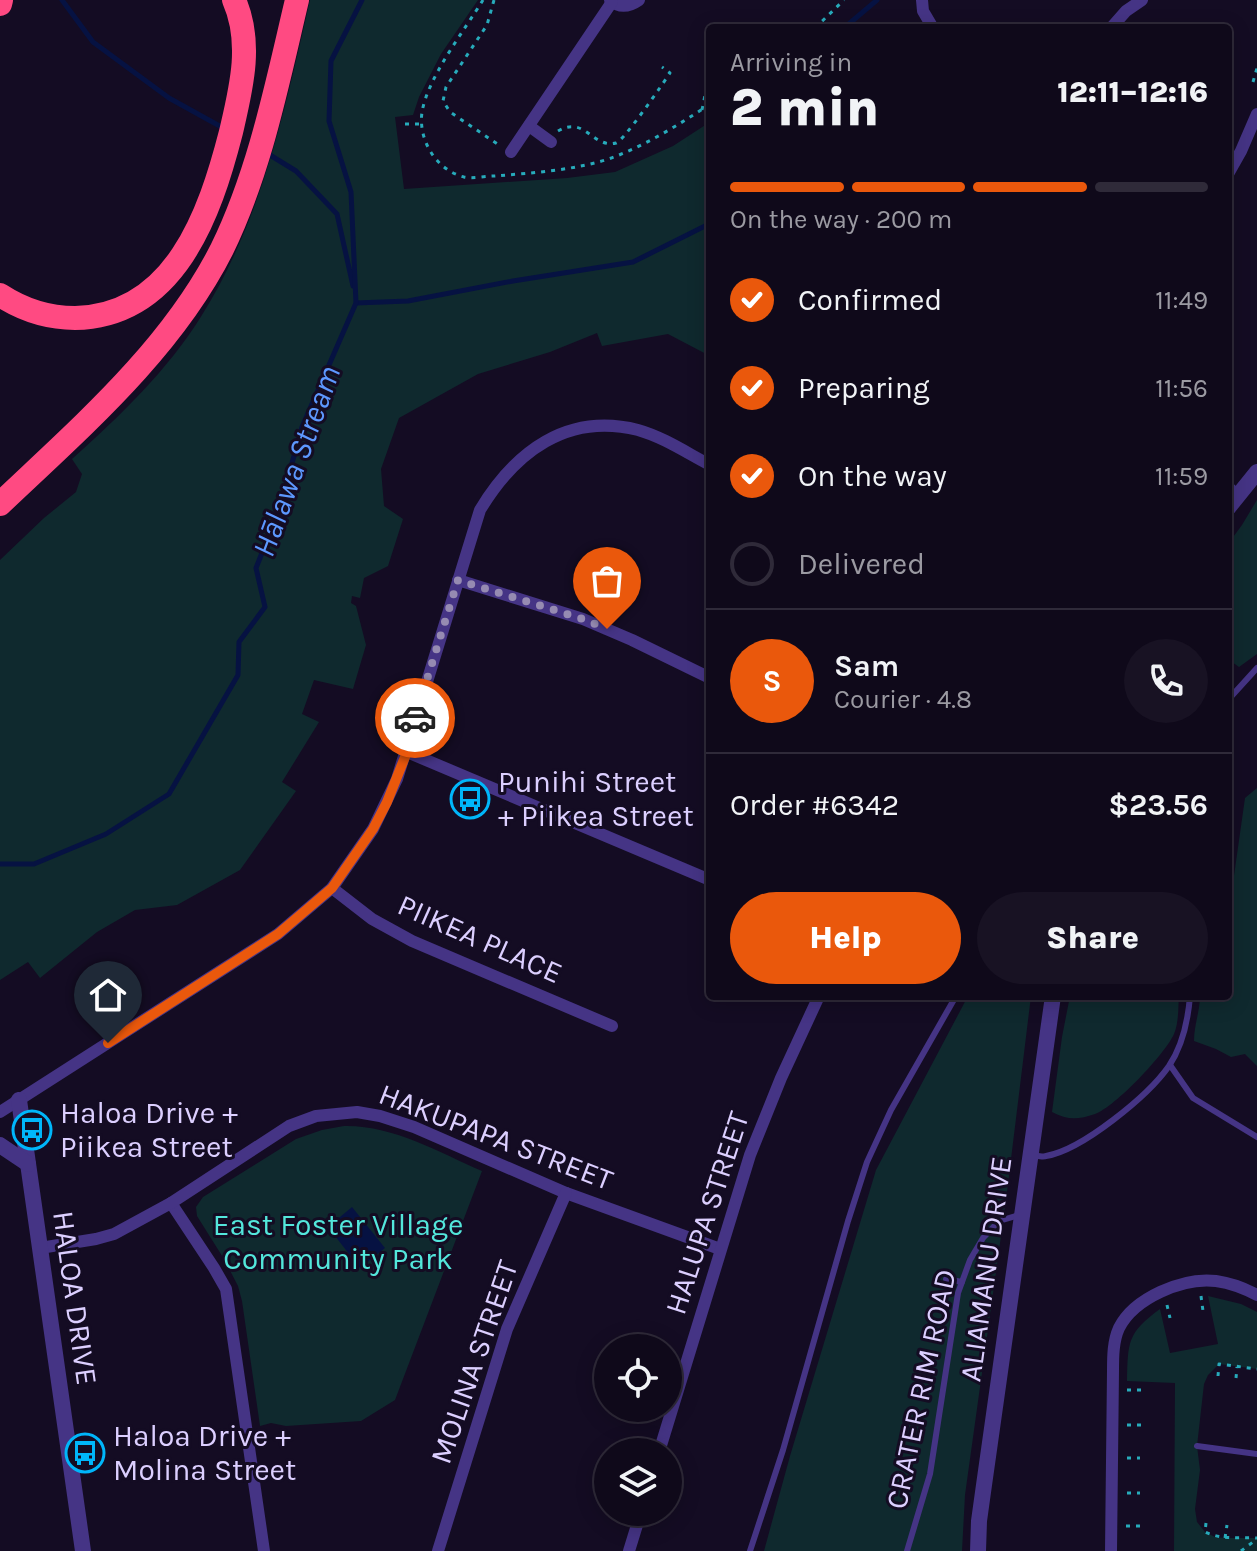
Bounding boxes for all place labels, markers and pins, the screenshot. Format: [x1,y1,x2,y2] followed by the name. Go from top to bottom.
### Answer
[573,547,641,629] pin
[498,764,694,834] place label: Punihi Street + Piikea Street
[449,778,491,820] bus stop icon: Punihi Street + Piikea Street
[74,961,142,1043] pin
[60,1095,238,1165] place label: Haloa Drive + Piikea Street
[11,1109,53,1151] bus stop icon: Haloa Drive + Piikea Street
[113,1418,296,1488] place label: Haloa Drive + Molina Street
[64,1432,106,1474] bus stop icon: Haloa Drive + Molina Street

